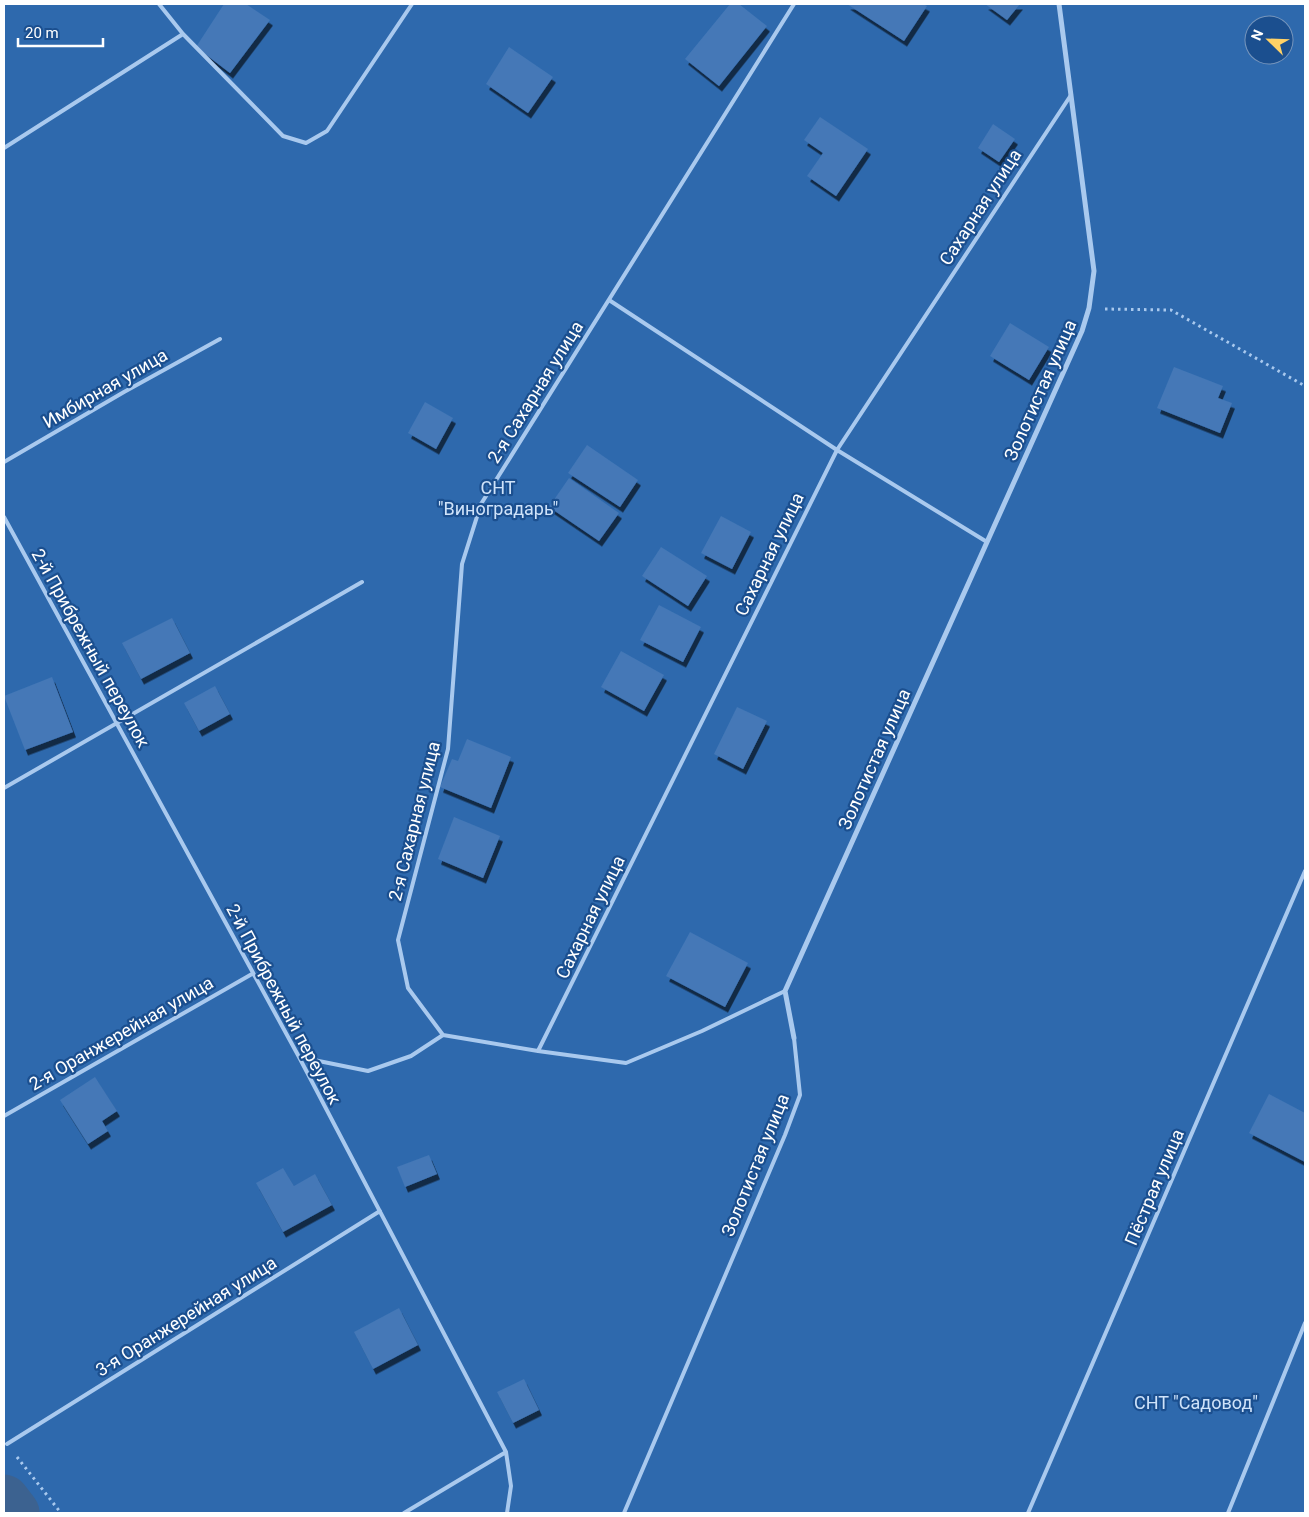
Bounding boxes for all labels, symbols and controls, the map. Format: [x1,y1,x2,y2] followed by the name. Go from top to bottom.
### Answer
[18,15,102,47] scale bar
[1244,15,1294,65] north arrow
[25,24,59,42] text: 20 m
[1248,27,1266,43] text: N
[935,145,1025,269] street label: Сахарная улица
[1000,316,1080,464] street label: Золотистая улица
[483,317,587,467] street label: 2-я Сахарная улица
[39,344,171,432] street label: Имбирная улица
[438,477,558,519] park label: СНТ "Виноградарь"
[730,489,808,619] street label: Сахарная улица
[28,545,155,751] street label: 2-й Прибрежный переулок
[834,685,914,833] street label: Золотистая улица
[384,739,444,903] street label: 2-я Сахарная улица
[551,852,629,982] street label: Сахарная улица
[222,900,346,1108] street label: 2-й Прибрежный переулок
[25,972,217,1094] street label: 2-я Оранжерейная улица
[717,1091,793,1239] street label: Золотистая улица
[1120,1126,1188,1248] street label: Пёстрая улица
[92,1252,280,1380] street label: 3-я Оранжерейная улица
[1134,1392,1258,1413] park label: СНТ "Садовод"

